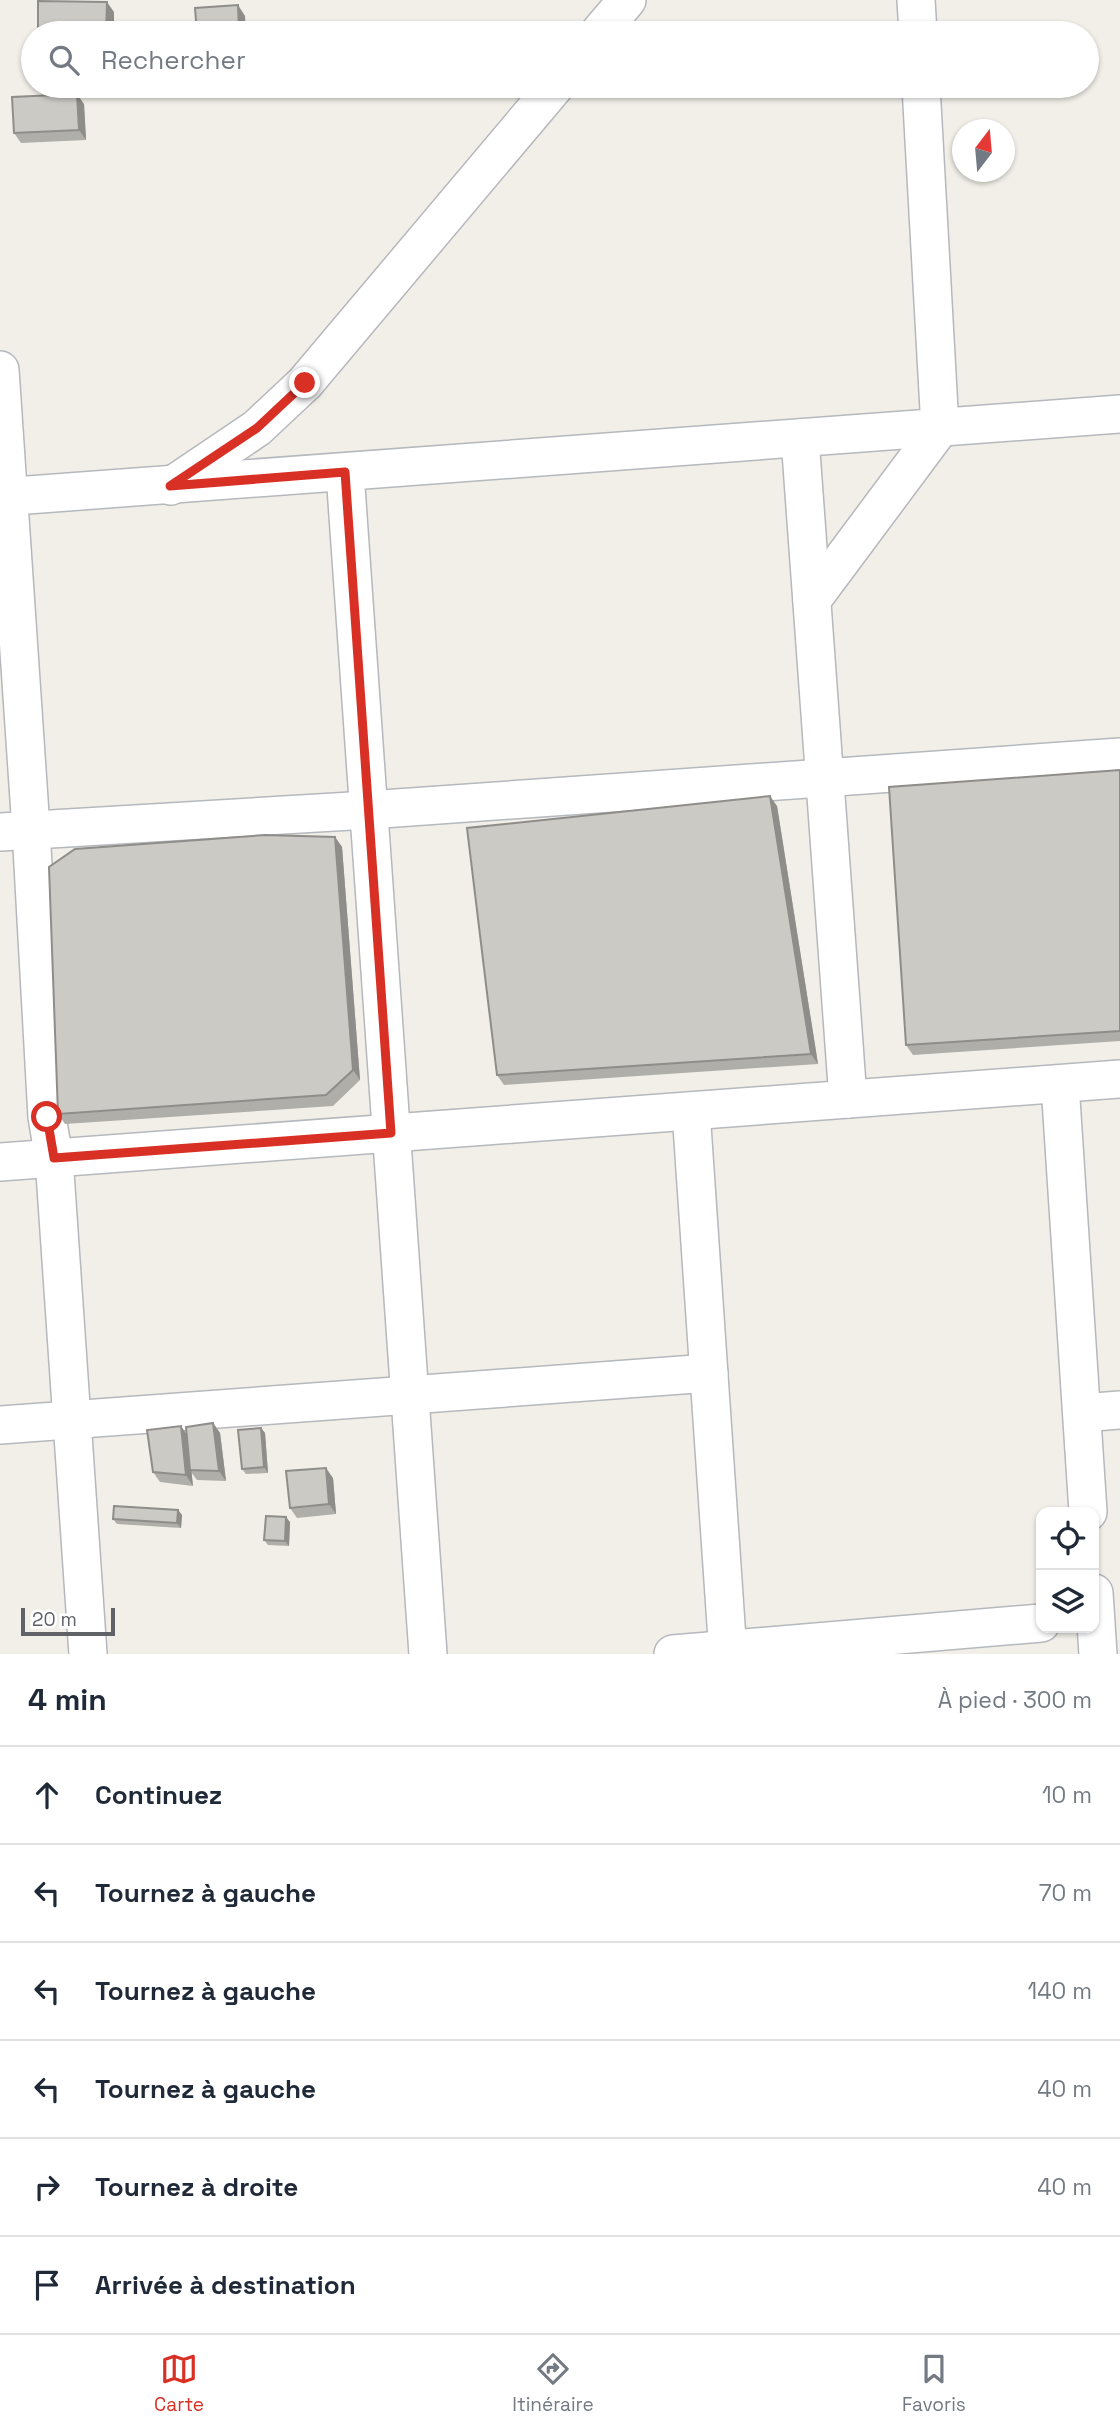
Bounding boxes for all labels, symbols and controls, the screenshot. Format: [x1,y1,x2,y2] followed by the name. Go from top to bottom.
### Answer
[21,21,1099,98] search box
[45,41,83,79] icon: search
[101,43,246,77] text: Rechercher
[952,119,1015,182] north arrow
[289,367,320,398] route end
[31,1101,62,1132] route start
[1036,1507,1099,1633] map controls
[1036,1507,1099,1570] button: locate
[1036,1570,1099,1633] button: layers
[21,1605,116,1637] scale bar
[32,1607,77,1632] text: 20 m
[28,1680,107,1719] text: 4 min
[938,1685,1092,1715] text: À pied · 300 m
[28,1776,66,1814] icon: ahead
[95,1778,222,1812] text: Continuez
[1042,1780,1092,1810] text: 10 m
[28,1874,66,1912] icon: left
[95,1876,316,1910] text: Tournez à gauche
[1039,1878,1092,1908] text: 70 m
[28,1972,66,2010] icon: left
[95,1974,316,2008] text: Tournez à gauche
[1028,1976,1092,2006] text: 140 m
[28,2070,66,2108] icon: left
[95,2072,316,2106] text: Tournez à gauche
[1037,2074,1092,2104] text: 40 m
[28,2168,66,2206] icon: right
[95,2170,298,2204] text: Tournez à droite
[1037,2172,1092,2202] text: 40 m
[28,2266,66,2304] icon: arrive
[95,2268,356,2302] text: Arrivée à destination
[154,2350,204,2417] tab: Carte
[512,2350,594,2417] tab: Itinéraire
[902,2350,966,2417] tab: Favoris

